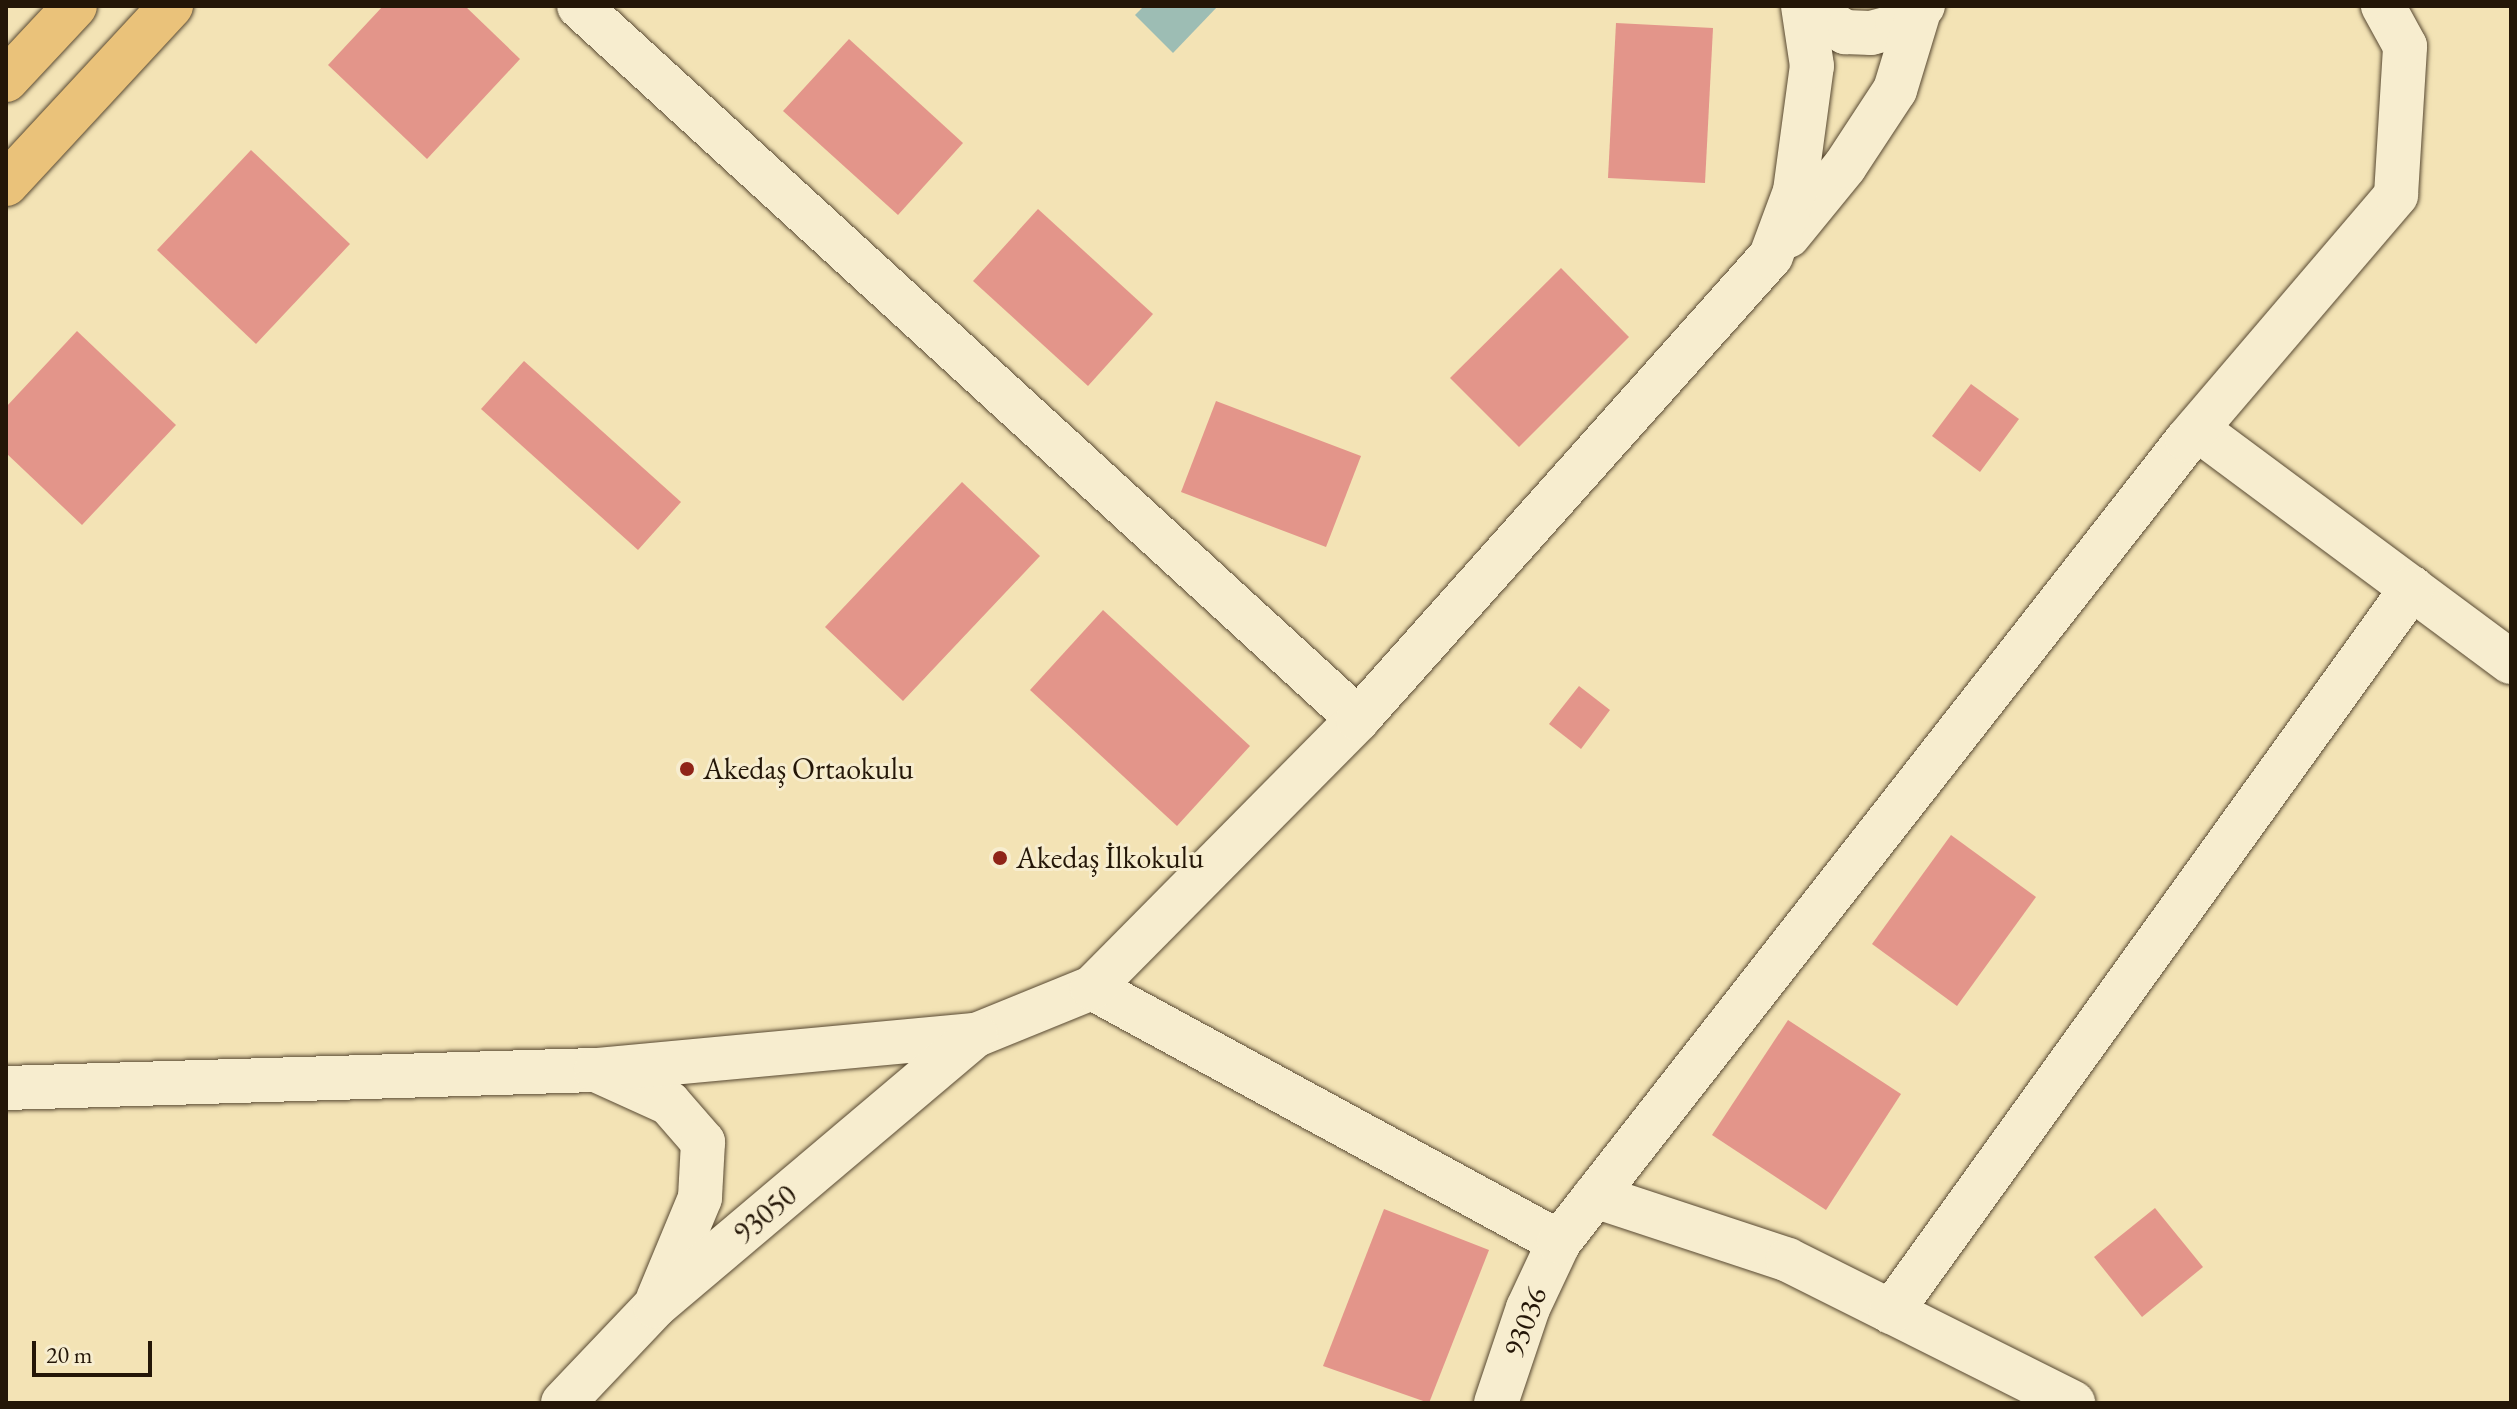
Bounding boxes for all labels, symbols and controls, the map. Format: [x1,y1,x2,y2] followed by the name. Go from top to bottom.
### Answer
[703,751,914,787] place label: Akedaş Ortaokulu
[678,760,696,778] marker: Akedaş Ortaokulu
[1016,840,1204,876] place label: Akedaş İlkokulu
[991,849,1009,867] marker: Akedaş İlkokulu
[726,1177,804,1251] street label: 93050
[1495,1282,1555,1362] street label: 93036
[36,1325,156,1375] scale bar
[46,1339,93,1370] text: 20 m

